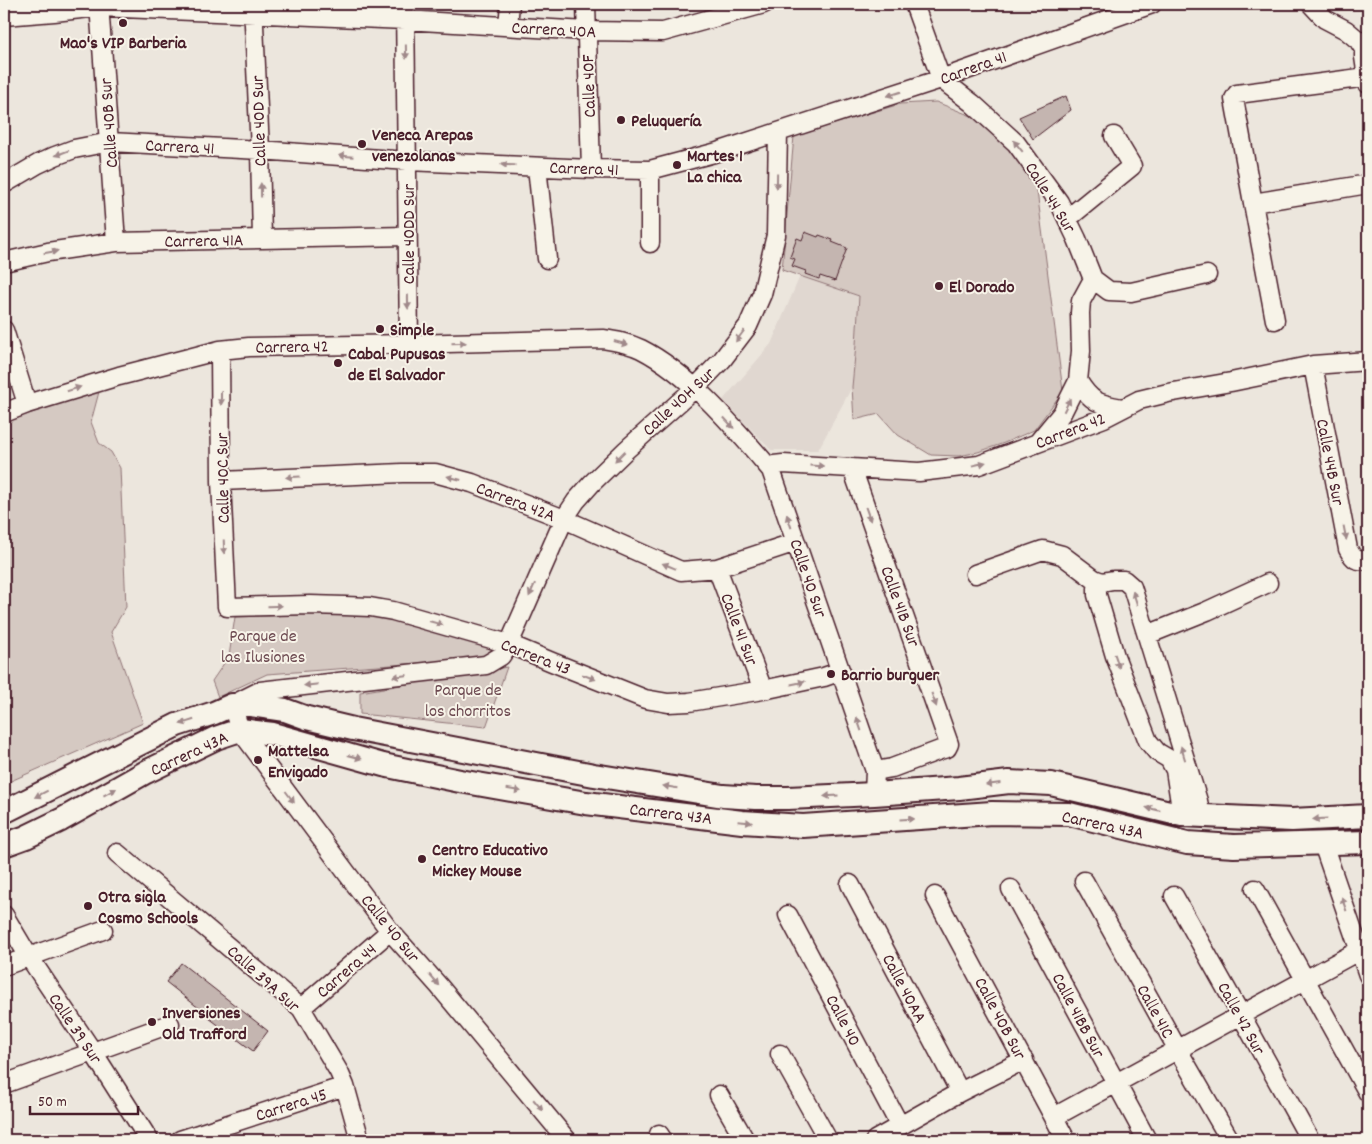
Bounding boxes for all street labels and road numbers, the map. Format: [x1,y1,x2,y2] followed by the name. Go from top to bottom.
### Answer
[511,17,597,46] street label: Carrera 40A
[937,46,1011,93] street label: Carrera 41
[577,54,604,118] street label: Calle 40F
[246,75,275,167] street label: Calle 40D Sur
[95,77,126,169] street label: Calle 40B Sur
[145,134,215,163] street label: Carrera 41
[549,157,619,184] street label: Carrera 41
[1017,158,1081,239] street label: Calle 44 Sur
[398,184,423,284] street label: Calle 40DD Sur
[164,229,244,256] street label: Carrera 41A
[255,335,329,362] street label: Carrera 42
[638,362,722,443] street label: Calle 40H Sur
[1032,408,1110,457] street label: Carrera 42
[1308,417,1349,508] street label: Calle 44B Sur
[211,432,238,523] street label: Calle 40C Sur
[472,477,558,530] street label: Carrera 42A
[782,536,832,622] street label: Calle 40 Sur
[872,563,925,651] street label: Calle 41B Sur
[712,590,763,670] street label: Calle 41 Sur
[496,634,574,683] street label: Carrera 43
[147,726,233,784] street label: Carrera 43A
[628,798,714,833] street label: Carrera 43A
[1059,806,1146,847] street label: Carrera 43A
[354,890,425,969] street label: Calle 40 Sur
[312,939,383,1005] street label: Carrera 44
[220,940,305,1020] street label: Calle 39A Sur
[874,950,931,1028] street label: Calle 40AA
[1044,969,1110,1063] street label: Calle 41BB Sur
[967,973,1031,1065] street label: Calle 40B Sur
[1210,978,1270,1060] street label: Calle 42 Sur
[1129,981,1179,1044] street label: Calle 41C
[41,989,107,1070] street label: Calle 39 Sur
[818,991,866,1051] street label: Calle 40
[253,1083,331,1130] street label: Carrera 45

